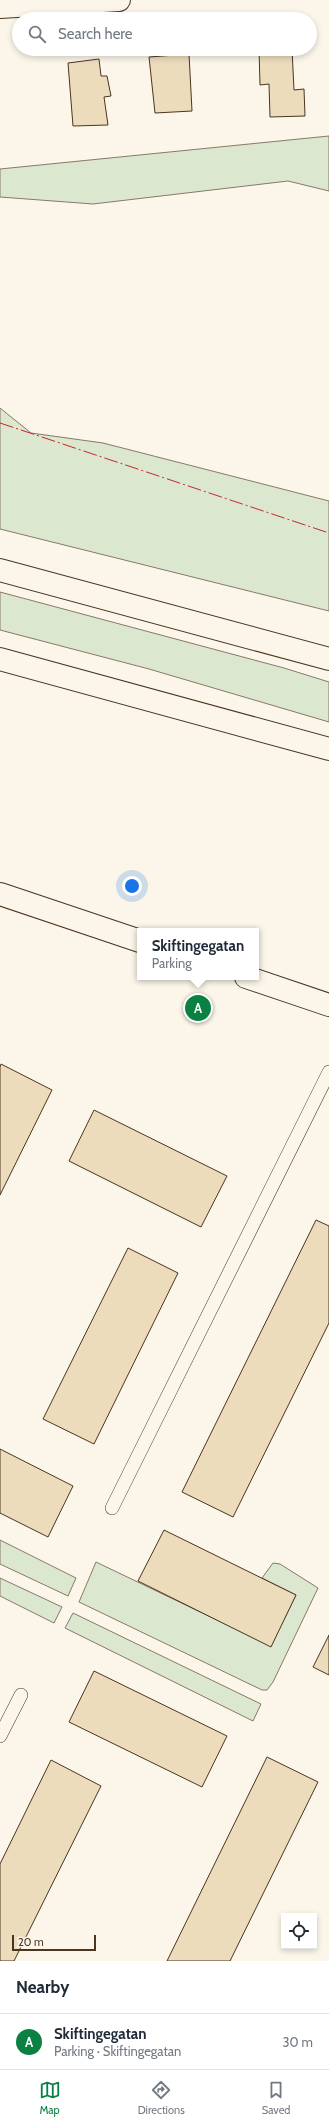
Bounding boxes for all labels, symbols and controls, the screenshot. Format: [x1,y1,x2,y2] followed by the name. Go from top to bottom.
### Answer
[12,12,317,56] search box
[26,23,48,45] icon: search
[58,25,133,43] text: Search here
[122,876,142,896] your location
[137,928,259,980] popup
[152,937,244,955] text: Skiftingegatan
[152,955,192,971] text: Parking
[185,993,211,1023] pin: A
[281,1913,317,1949] map controls
[281,1913,317,1949] button: locate
[12,1933,96,1952] scale bar
[18,1935,44,1949] text: 20 m
[16,1977,69,1997] text: Nearby
[54,2025,147,2043] text: Skiftingegatan
[25,2034,33,2050] text: A
[283,2034,313,2050] text: 30 m
[54,2043,181,2059] text: Parking · Skiftingegatan
[39,2079,61,2117] tab: Map
[138,2079,185,2117] tab: Directions
[262,2079,290,2117] tab: Saved

